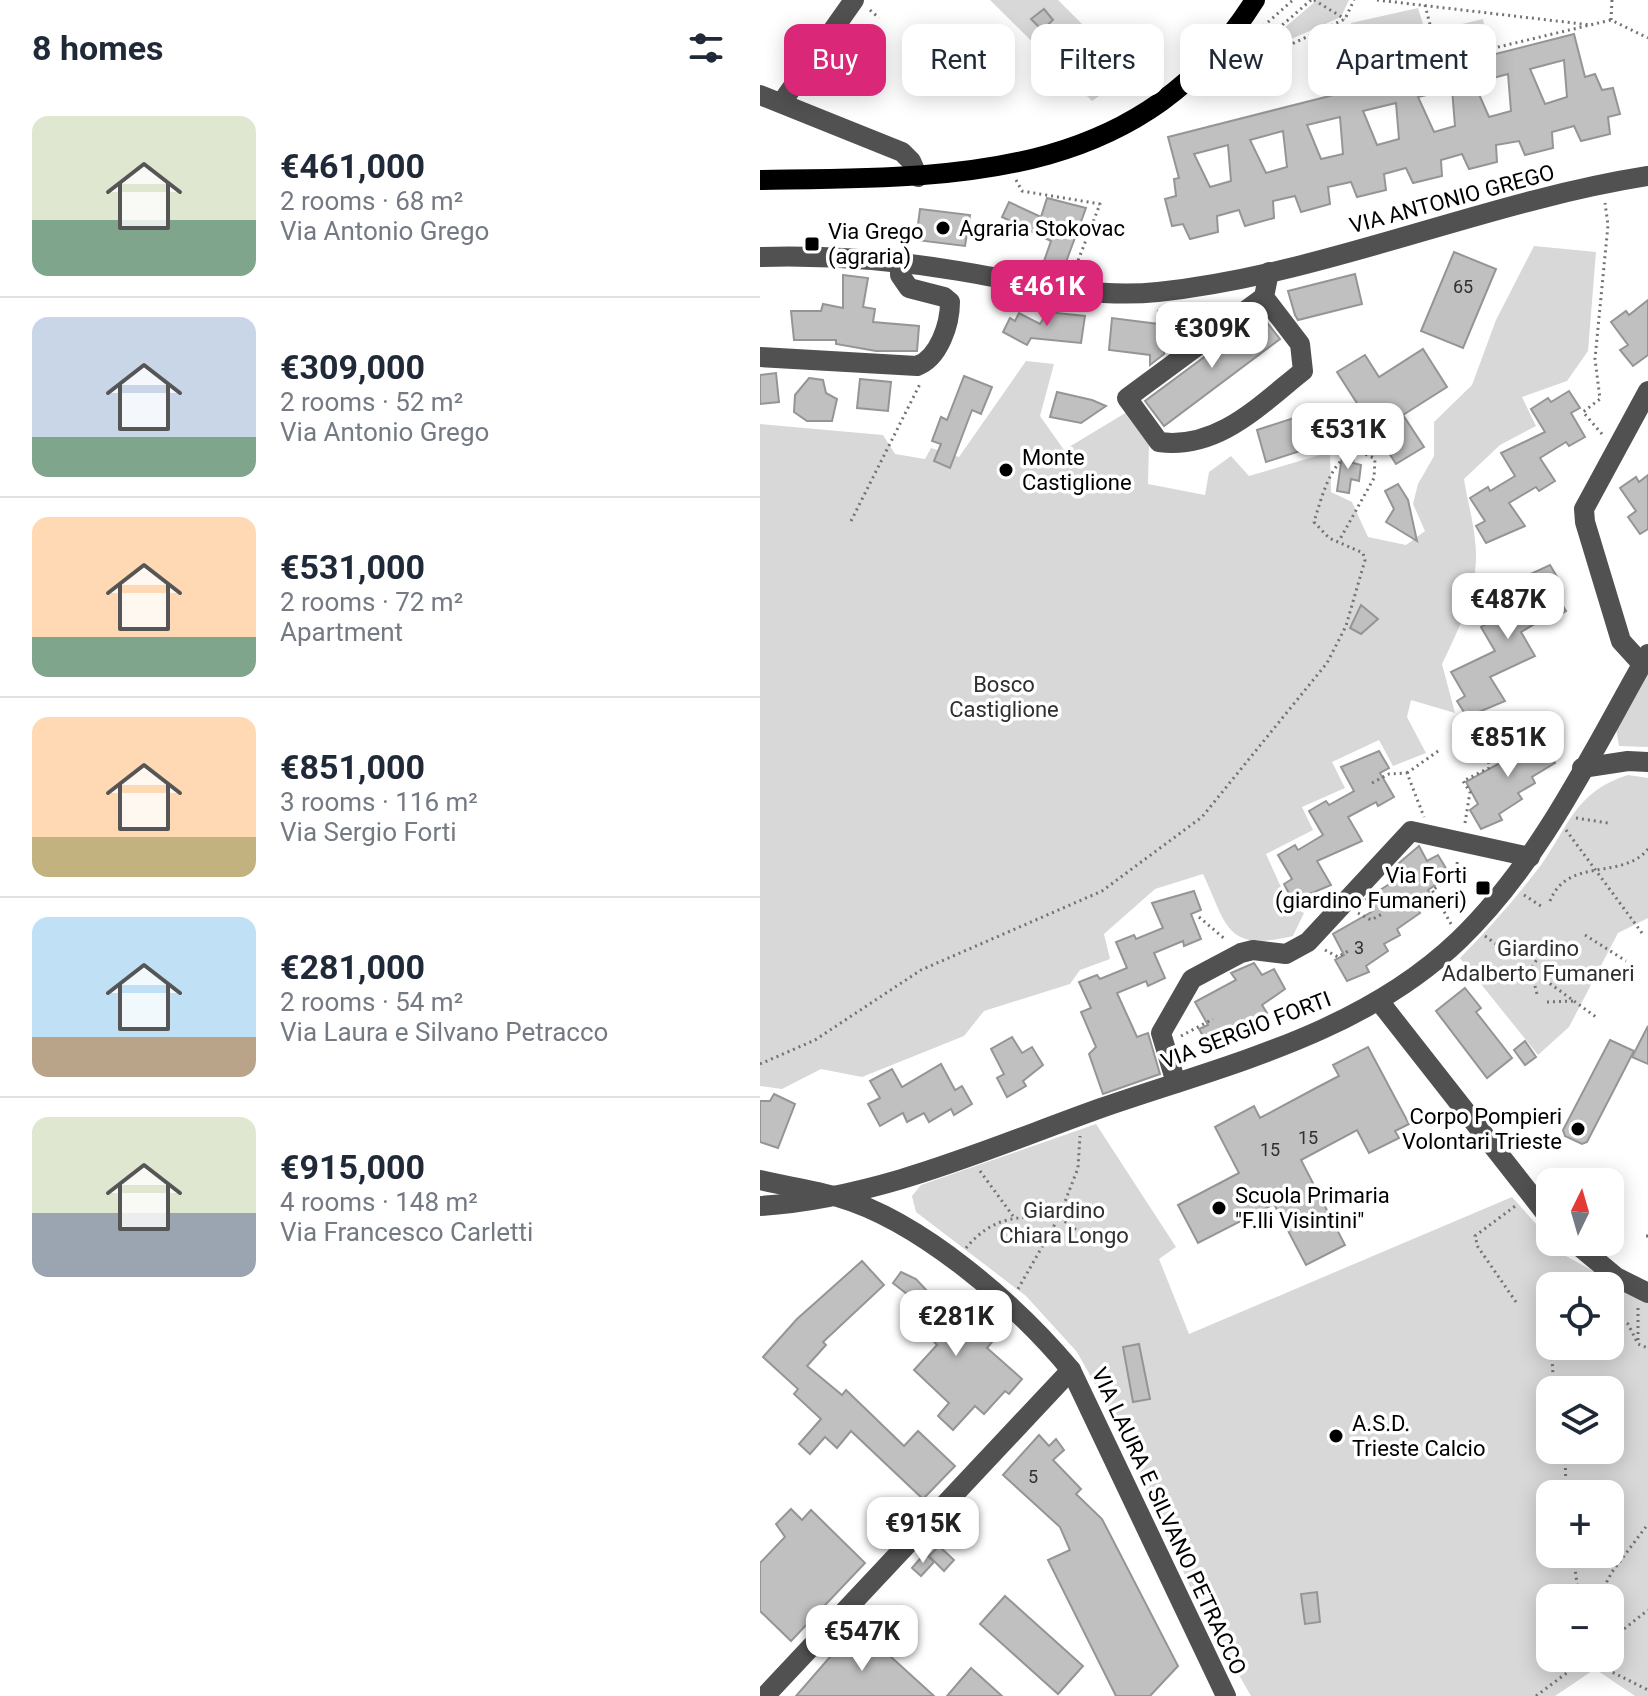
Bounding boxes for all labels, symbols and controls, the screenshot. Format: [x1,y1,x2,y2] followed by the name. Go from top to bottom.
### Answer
[784,24,886,96] chip: Buy
[902,24,1015,96] chip: Rent
[1031,24,1164,96] chip: Filters
[1180,24,1292,96] chip: New
[1308,24,1496,96] chip: Apartment
[684,26,728,70] icon: filters
[32,28,163,68] text: 8 homes
[280,146,425,186] text: €461,000
[96,148,192,244] icon: home
[1347,160,1557,238] street label: VIA ANTONIO GREGO
[280,186,463,216] text: 2 rooms · 68 m²
[280,216,489,246] text: Via Antonio Grego
[959,216,1125,241] place label: Agraria Stokovac
[828,219,924,270] place label: Via Grego (agraria)
[934,219,952,237] marker: Agraria Stokovac
[803,235,821,253] marker: Via Grego (agraria)
[991,260,1103,328] pin: €461K
[1009,271,1085,301] text: €461K
[1453,276,1473,297] house number: 65
[1156,302,1268,370] pin: €309K
[1174,313,1250,343] text: €309K
[280,347,425,387] text: €309,000
[96,349,192,445] icon: home
[280,387,463,417] text: 2 rooms · 52 m²
[1292,403,1404,471] pin: €531K
[1310,414,1386,444] text: €531K
[280,417,489,447] text: Via Antonio Grego
[1022,445,1132,495] place label: Monte Castiglione
[997,461,1015,479] marker: Monte Castiglione
[280,547,425,587] text: €531,000
[96,549,192,645] icon: home
[1452,573,1564,641] pin: €487K
[1470,584,1546,614] text: €487K
[280,587,463,617] text: 2 rooms · 72 m²
[280,617,403,647] text: Apartment
[949,672,1059,722] park label: Bosco Castiglione
[1452,711,1564,779] pin: €851K
[1470,722,1546,752] text: €851K
[280,747,425,787] text: €851,000
[96,749,192,845] icon: home
[280,787,478,817] text: 3 rooms · 116 m²
[280,817,457,847] text: Via Sergio Forti
[1275,863,1467,914] place label: Via Forti (giardino Fumaneri)
[1474,879,1492,897] marker: Via Forti (giardino Fumaneri)
[1441,936,1635,986] park label: Giardino Adalberto Fumaneri
[1354,937,1364,958] house number: 3
[280,947,425,987] text: €281,000
[96,949,192,1045] icon: home
[1158,986,1334,1074] street label: VIA SERGIO FORTI
[280,987,463,1017] text: 2 rooms · 54 m²
[280,1017,608,1047] text: Via Laura e Silvano Petracco
[1402,1104,1562,1154] place label: Corpo Pompieri Volontari Trieste
[1569,1120,1587,1138] marker: Corpo Pompieri Volontari Trieste
[1298,1127,1318,1148] house number: 15
[1260,1139,1280,1160] house number: 15
[280,1147,425,1187] text: €915,000
[96,1149,192,1245] icon: home
[1536,1168,1624,1256] north arrow
[1536,1168,1624,1672] map controls
[1235,1183,1390,1233] place label: Scuola Primaria "F.lli Visintini"
[280,1187,478,1217] text: 4 rooms · 148 m²
[999,1198,1129,1248] park label: Giardino Chiara Longo
[1210,1199,1228,1217] marker: Scuola Primaria "F.lli Visintini"
[280,1217,533,1247] text: Via Francesco Carletti
[1536,1272,1624,1360] button: locate
[900,1290,1012,1358] pin: €281K
[918,1301,994,1331] text: €281K
[1087,1363,1251,1679] street label: VIA LAURA E SILVANO PETRACCO
[1536,1376,1624,1464] button: layers
[1352,1411,1486,1461] place label: A.S.D. Trieste Calcio
[1327,1427,1345,1445] marker: A.S.D. Trieste Calcio
[1028,1466,1038,1487] house number: 5
[1536,1480,1624,1568] button: +
[867,1497,979,1565] pin: €915K
[885,1508,961,1538] text: €915K
[1536,1584,1624,1672] button: −
[806,1605,918,1673] pin: €547K
[824,1616,900,1646] text: €547K

